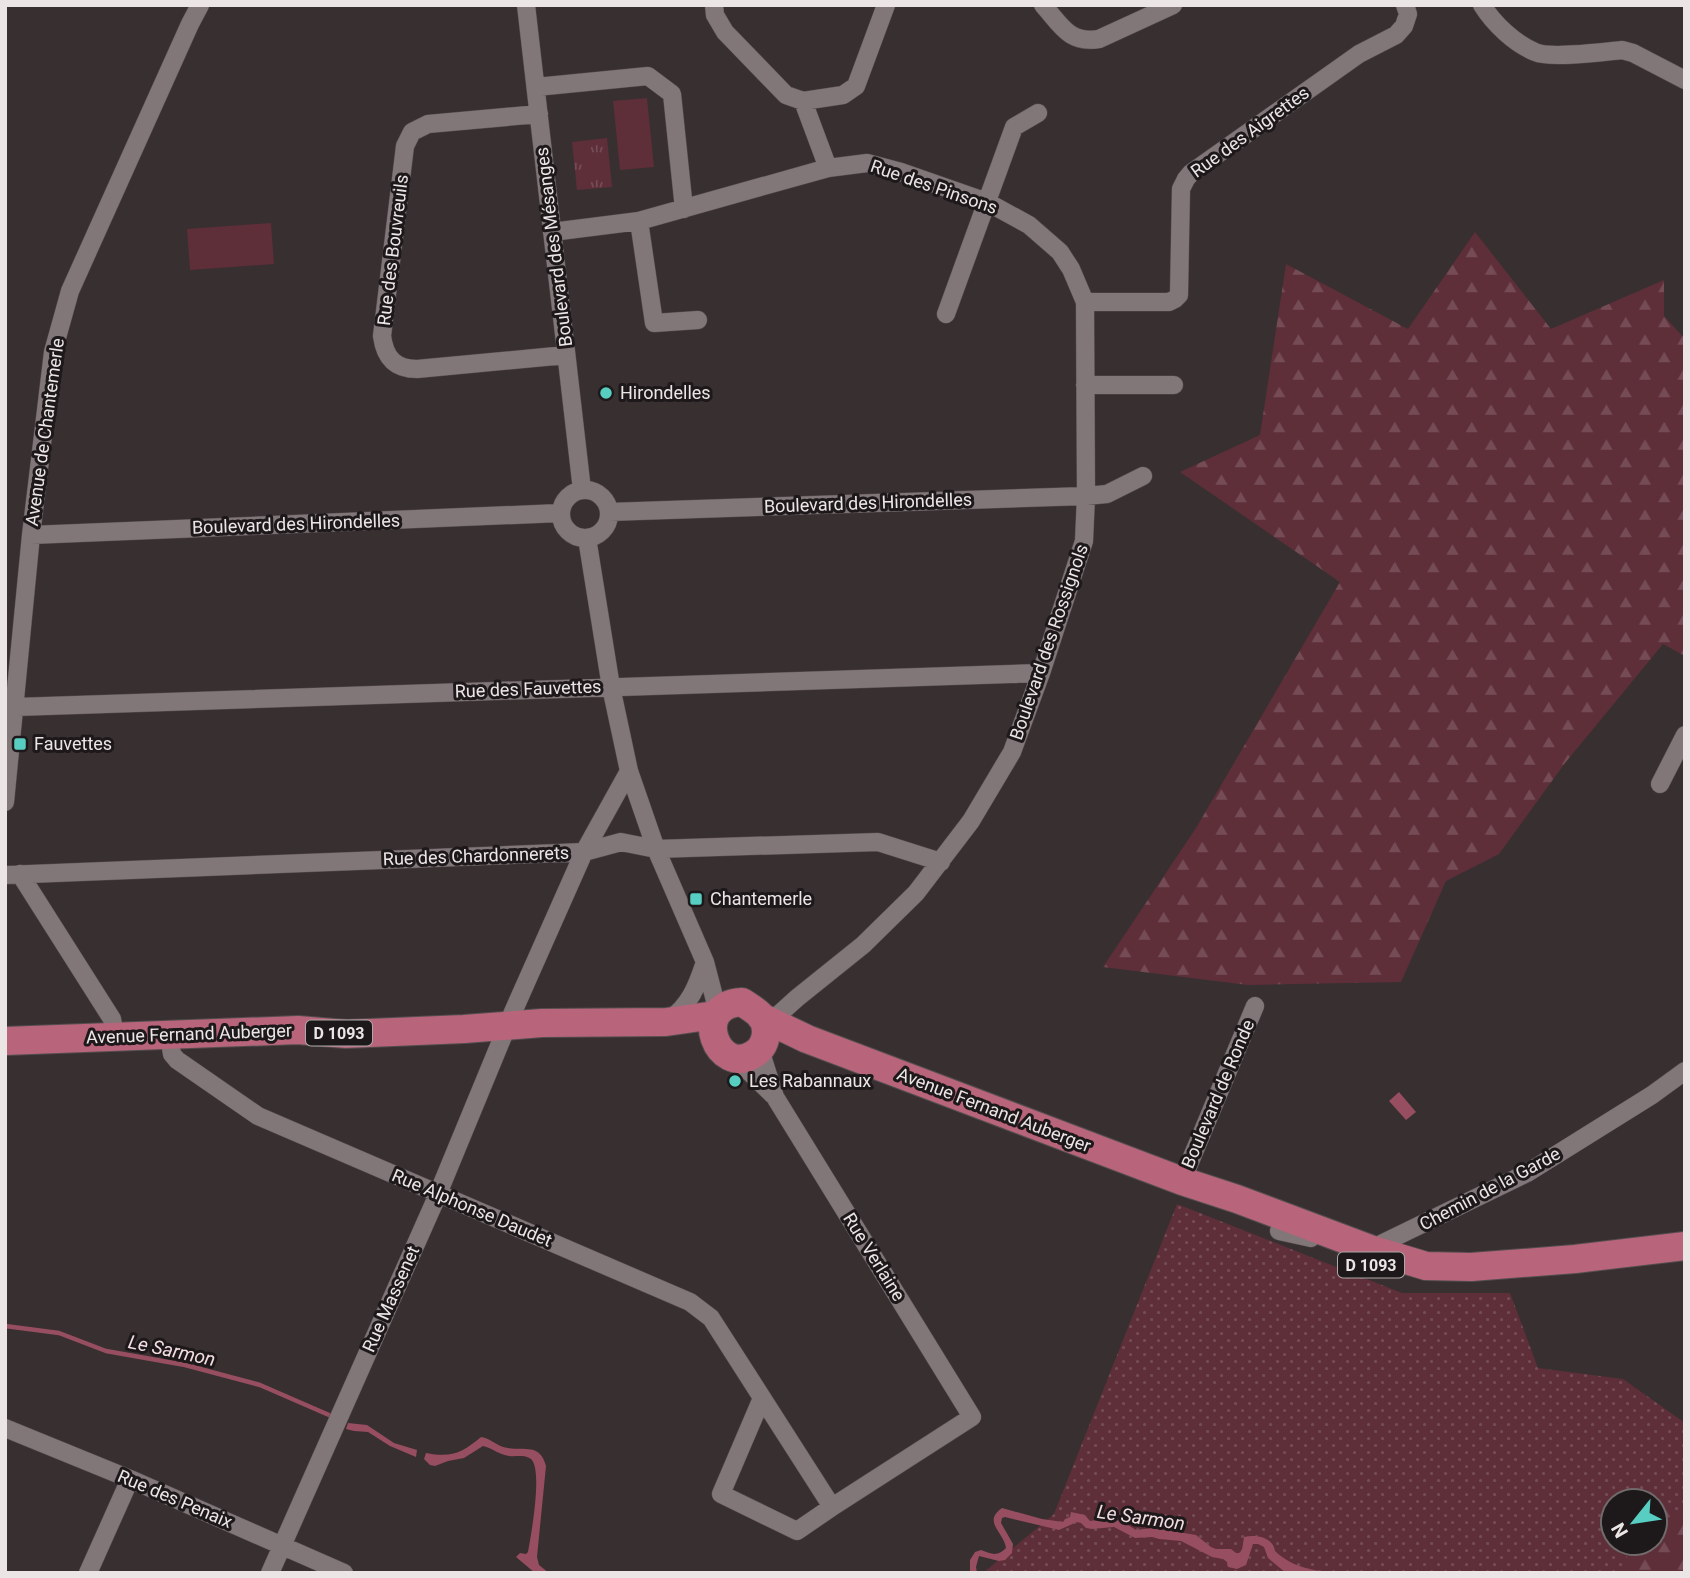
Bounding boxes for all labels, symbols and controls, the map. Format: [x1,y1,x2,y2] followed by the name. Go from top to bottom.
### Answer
[1187,82,1313,181] street label: Rue des Aigrettes
[531,146,576,348] street label: Boulevard des Mésanges
[868,155,1000,218] street label: Rue des Pinsons
[373,173,412,327] street label: Rue des Bouvreuils
[21,337,68,527] street label: Avenue de Chantemerle
[620,382,711,403] place label: Hirondelles
[598,385,614,401] marker: Hirondelles
[764,488,972,517] street label: Boulevard des Hirondelles
[192,509,400,538] street label: Boulevard des Hirondelles
[1005,541,1092,743] street label: Boulevard des Rossignols
[454,675,602,702] street label: Rue des Fauvettes
[34,733,112,754] place label: Fauvettes
[12,736,28,752] marker: Fauvettes
[383,842,569,869] street label: Rue des Chardonnerets
[710,888,812,909] place label: Chantemerle
[688,891,704,907] marker: Chantemerle
[1177,1016,1258,1171] street label: Boulevard de Ronde
[86,1019,292,1048] street label: Avenue Fernand Auberger
[306,1021,372,1046] road number: D 1093
[894,1063,1094,1156] street label: Avenue Fernand Auberger
[749,1070,871,1091] place label: Les Rabannaux
[727,1073,743,1089] marker: Les Rabannaux
[1416,1143,1564,1234] street label: Chemin de la Garde
[389,1164,555,1251] street label: Rue Alphonse Daudet
[839,1209,910,1305] street label: Rue Verlaine
[358,1242,423,1355] street label: Rue Massenet
[1338,1252,1404,1278] road number: D 1093
[126,1330,218,1371] water label: Le Sarmon
[115,1465,236,1532] street label: Rue des Penaix
[1599,1487,1669,1557] north arrow
[1096,1500,1186,1535] water label: Le Sarmon
[1606,1519,1633,1542] text: N

